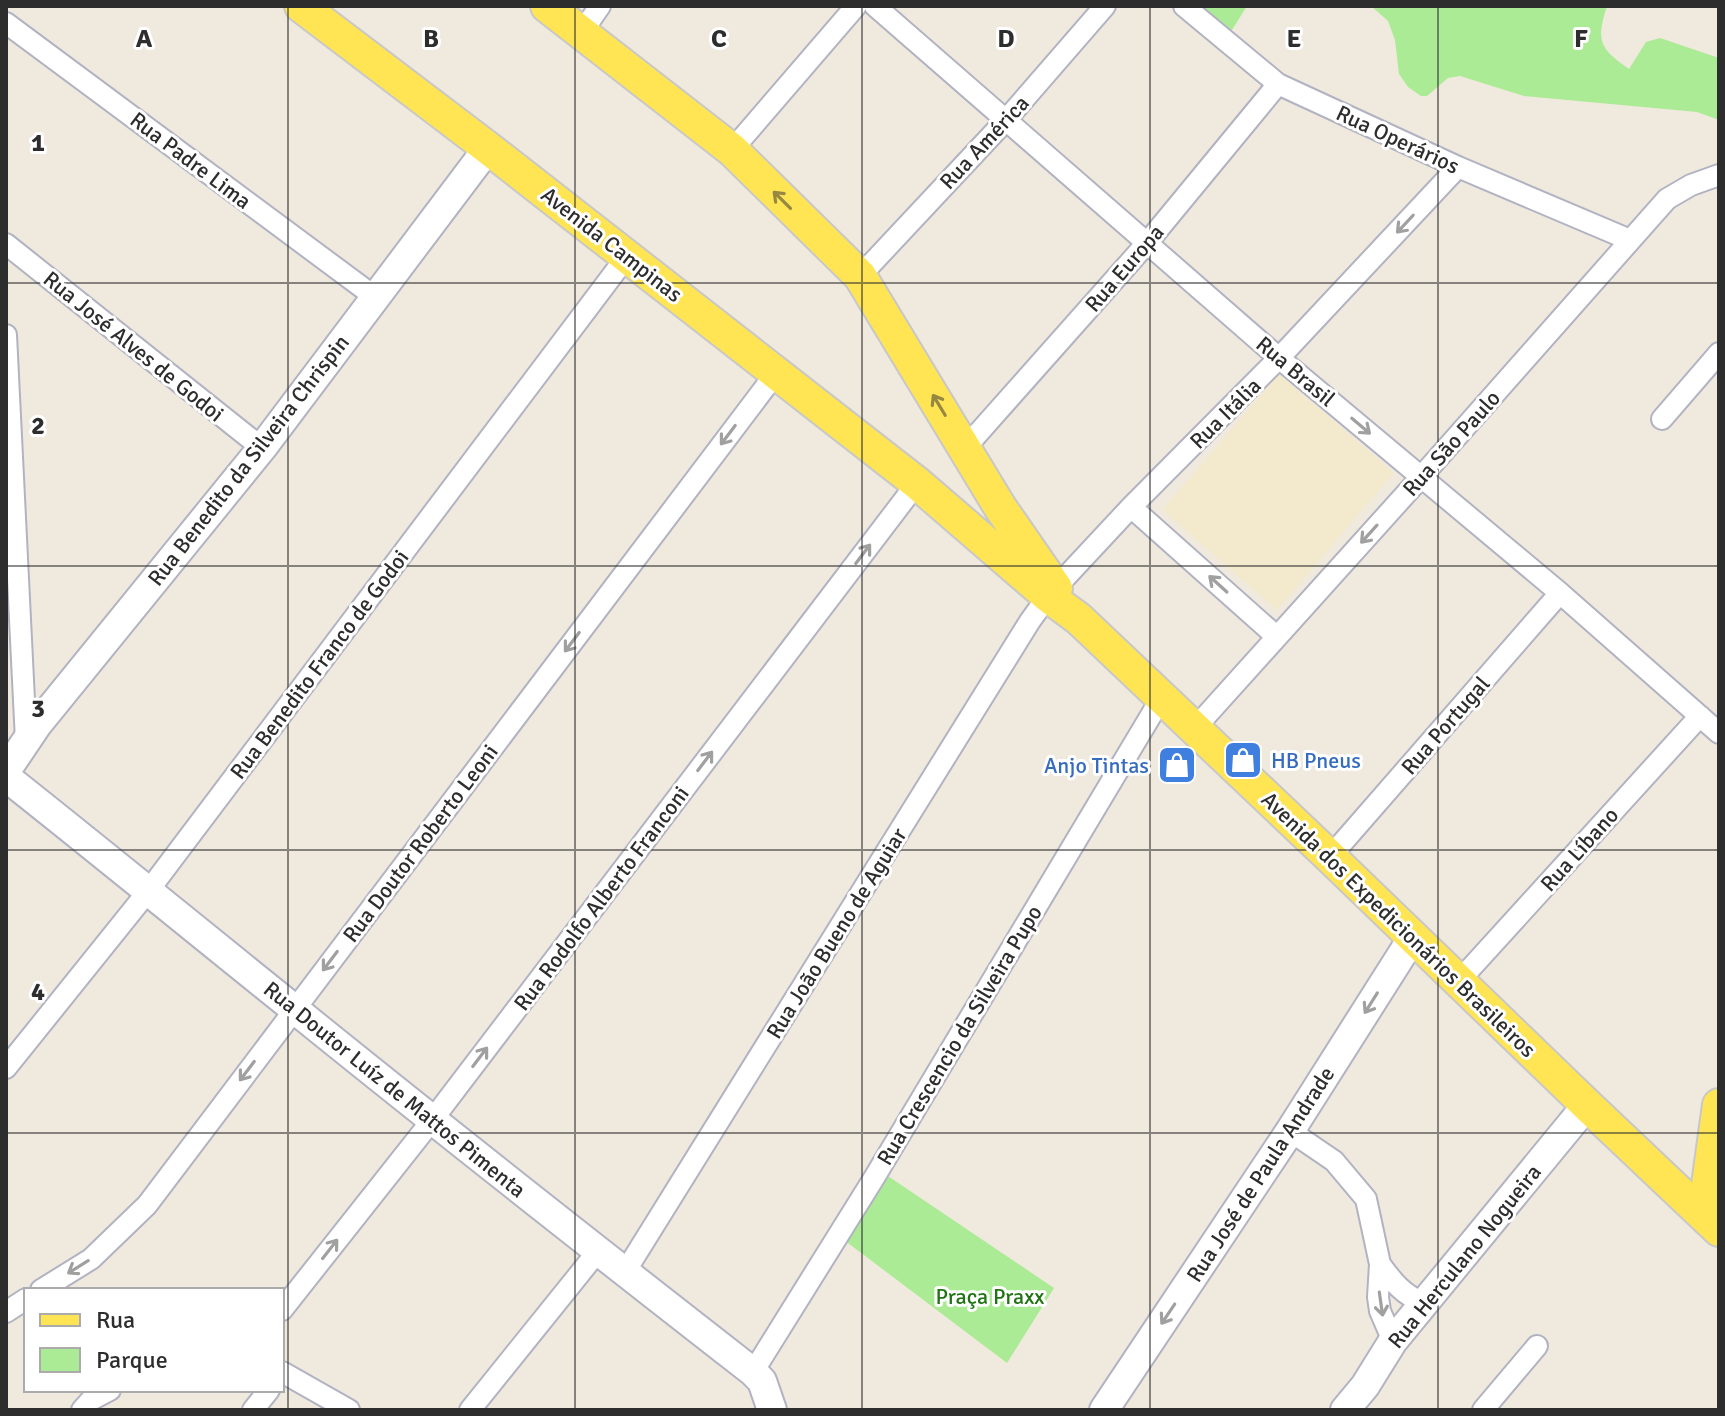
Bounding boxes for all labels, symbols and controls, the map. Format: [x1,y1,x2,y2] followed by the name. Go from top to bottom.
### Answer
[136,23,153,55] text: A
[423,23,439,55] text: B
[711,23,727,55] text: C
[997,23,1015,55] text: D
[1287,23,1301,55] text: E
[1574,23,1588,55] text: F
[934,90,1035,195] street label: Rua América
[1332,99,1464,180] street label: Rua Operários
[125,106,257,215] street label: Rua Padre Lima
[31,127,45,159] text: 1
[536,181,688,308] street label: Avenida Campinas
[773,191,792,210] one-way arrow
[1395,214,1414,234] one-way arrow
[1079,219,1170,318] street label: Rua Europa
[38,265,229,427] street label: Rua José Alves de Godoi
[142,329,355,591] street label: Rua Benedito da Silveira Chrispin
[1251,331,1341,412] street label: Rua Brasil
[1184,372,1267,455] street label: Rua Itália
[1397,385,1506,502] street label: Rua São Paulo
[930,394,946,417] one-way arrow
[31,410,45,442] text: 2
[1350,417,1371,434] one-way arrow
[720,424,737,445] one-way arrow
[1361,523,1379,543] one-way arrow
[224,544,414,784] street label: Rua Benedito Franco de Godoi
[854,544,871,565] one-way arrow
[1208,576,1228,594] one-way arrow
[563,631,580,652] one-way arrow
[1395,671,1495,780] street label: Rua Portugal
[31,693,45,725] text: 3
[337,739,504,948] street label: Rua Doutor Roberto Leoni
[1222,739,1264,781] shop icon: HB Pneus
[1156,744,1198,786] shop icon: Anjo Tintas
[1271,747,1361,774] place label: HB Pneus
[697,751,714,772] one-way arrow
[1044,752,1149,779] place label: Anjo Tintas
[508,781,695,1016] street label: Rua Rodolfo Alberto Franconi
[1256,786,1541,1063] street label: Avenida dos Expedicionários Brasileiros
[1535,802,1624,897] street label: Rua Líbano
[760,823,912,1044] street label: Rua João Bueno de Aguiar
[871,900,1048,1170] street label: Rua Crescencio da Silveira Pupo
[322,950,339,971] one-way arrow
[258,975,531,1203] street label: Rua Doutor Luíz de Mattos Pimenta
[31,976,45,1008] text: 4
[1363,991,1379,1013] one-way arrow
[472,1047,489,1068] one-way arrow
[238,1060,255,1082] one-way arrow
[1181,1061,1340,1287] street label: Rua José de Paula Andrade
[1382,1159,1547,1354] street label: Rua Herculano Nogueira
[322,1239,339,1260] one-way arrow
[67,1260,90,1276] one-way arrow
[936,1283,1045,1310] park label: Praça Praxx
[24,1288,284,1392] legend
[1373,1290,1388,1317] one-way arrow
[1160,1303,1176,1325] one-way arrow
[96,1305,135,1335] text: Rua
[96,1345,168,1375] text: Parque

